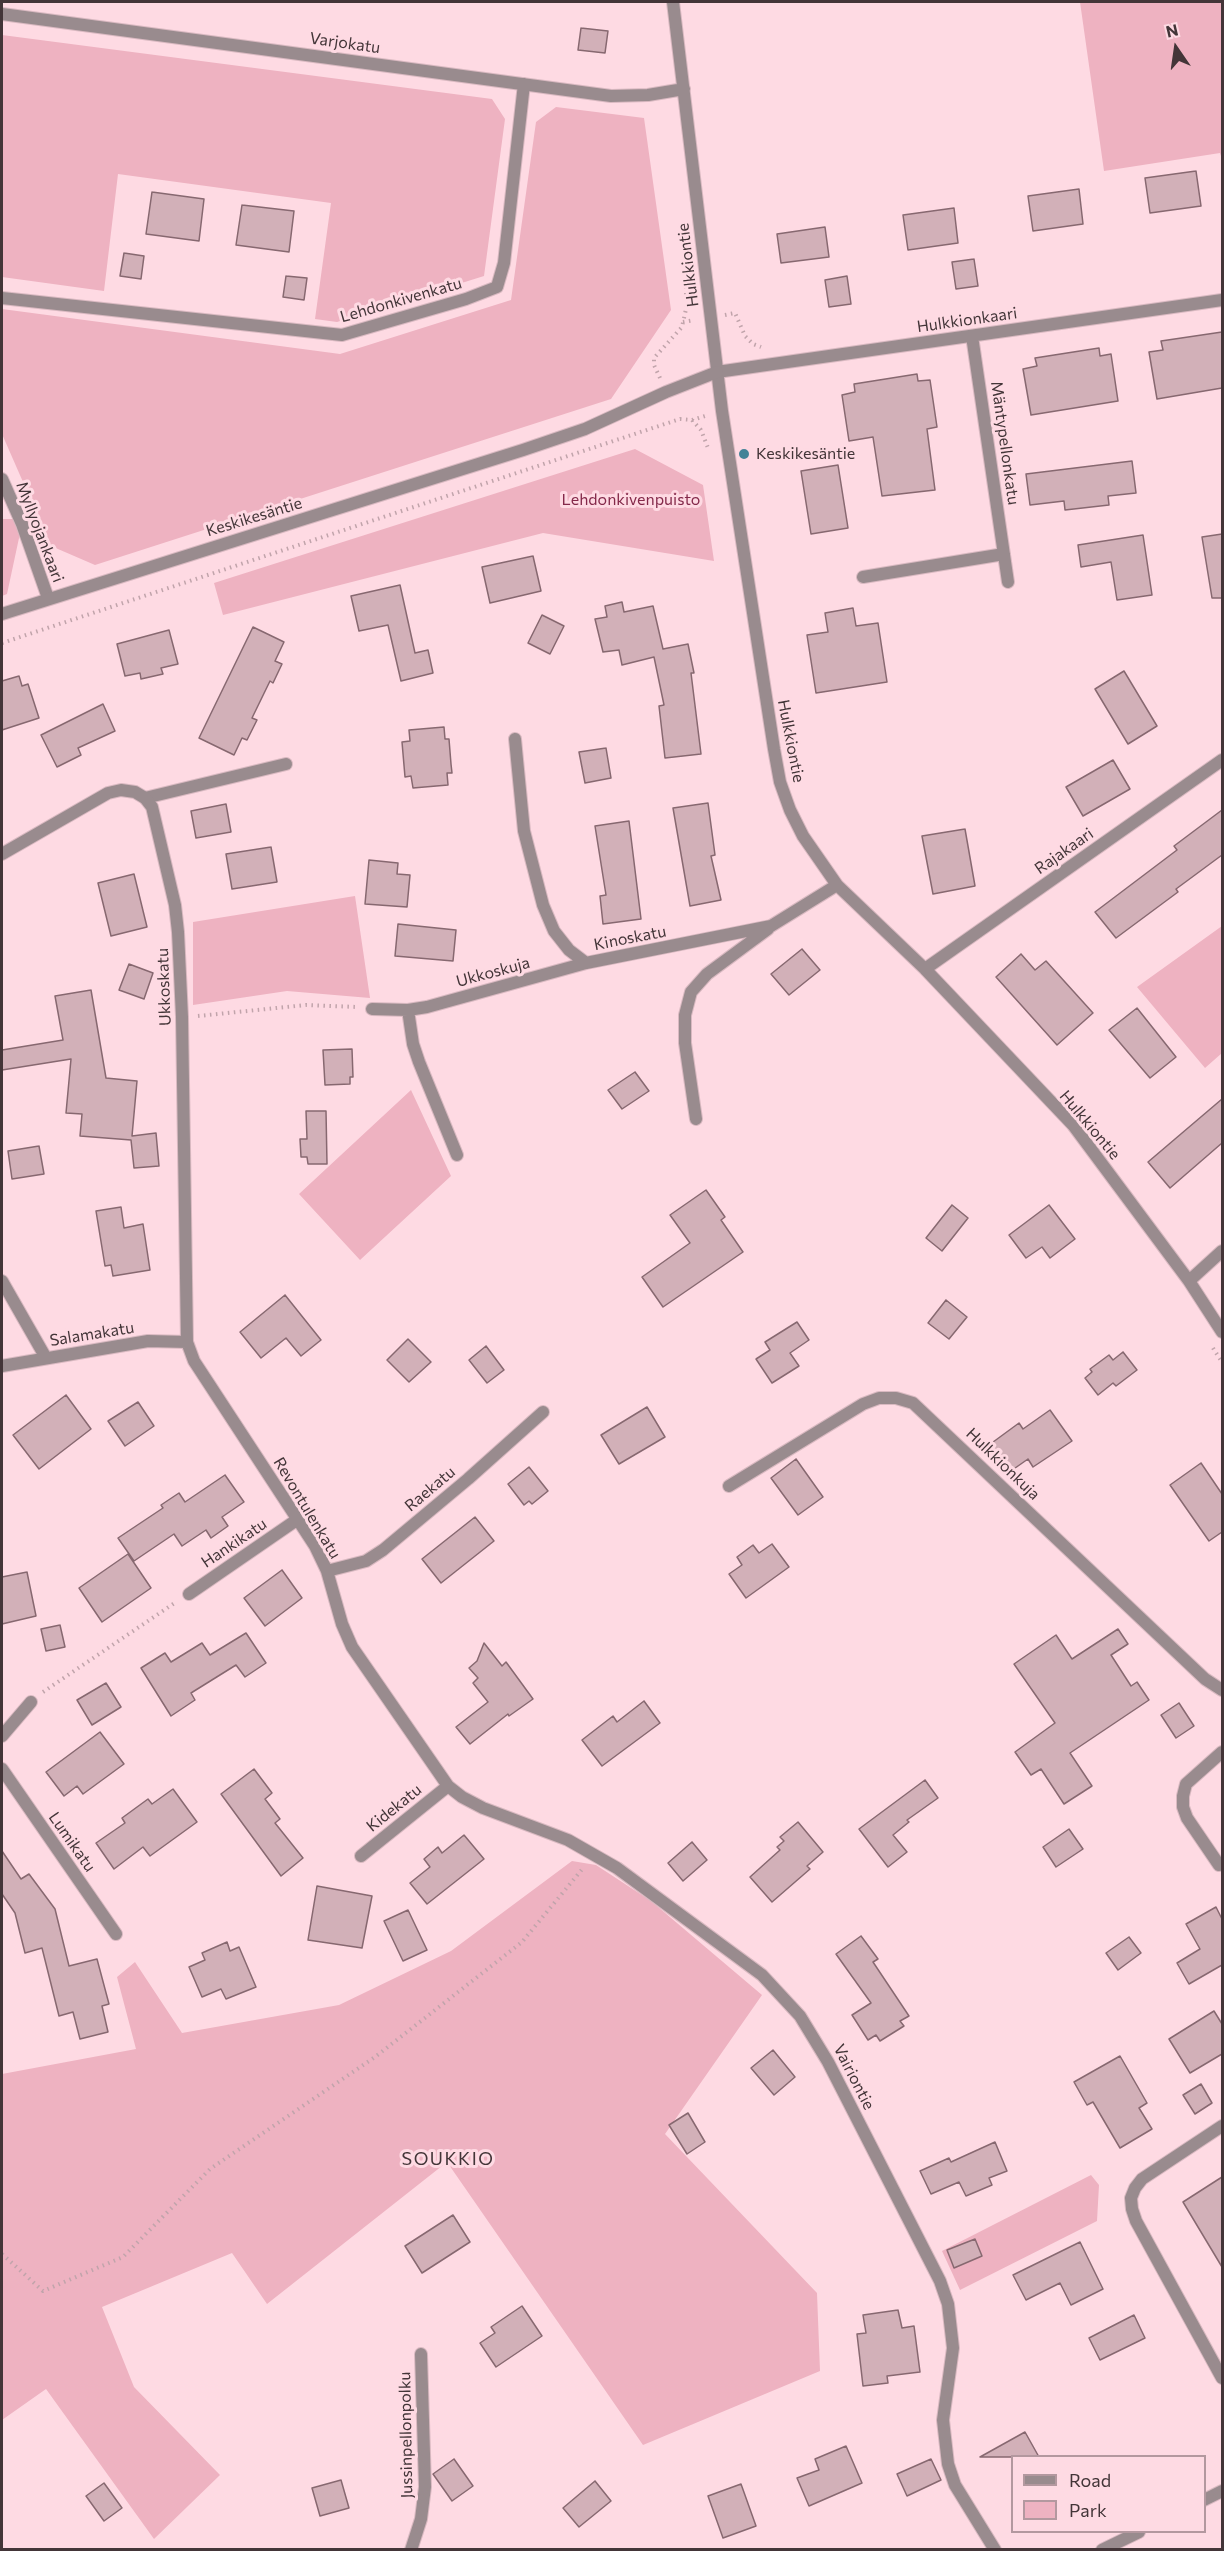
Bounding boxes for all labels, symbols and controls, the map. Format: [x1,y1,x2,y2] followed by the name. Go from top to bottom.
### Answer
[1146,18,1206,78] north arrow
[1164,19,1180,41] text: N
[308,29,382,57] street label: Varjokatu
[673,222,703,308] street label: Hulkkiontie
[338,273,464,327] street label: Lehdonkivenkatu
[916,303,1018,337] street label: Hulkkionkaari
[987,380,1023,506] street label: Mäntypellonkatu
[756,444,855,464] place label: Keskikesäntie
[737,447,751,461] marker: Keskikesäntie
[12,479,68,585] street label: Myllyojankaari
[562,490,700,510] park label: Lehdonkivenpuisto
[204,493,304,541] street label: Keskikesäntie
[774,698,808,784] street label: Hulkkiontie
[1031,824,1097,878] street label: Rajakaari
[592,922,668,954] street label: Kinoskatu
[153,948,175,1026] street label: Ukkoskatu
[454,953,532,991] street label: Ukkoskuja
[1056,1087,1124,1163] street label: Hulkkiontie
[48,1318,136,1350] street label: Salamakatu
[962,1424,1044,1504] street label: Hulkkionkuja
[269,1454,345,1562] street label: Revontulenkatu
[401,1462,459,1516] street label: Raekatu
[198,1514,270,1572] street label: Hankikatu
[363,1780,425,1836] street label: Kidekatu
[44,1808,100,1876] street label: Lumikatu
[829,2041,879,2113] street label: Vairiontie
[402,2148,494,2170] district label: SOUKKIO
[395,2371,417,2499] street label: Jussinpellonpolku
[1011,2455,1206,2533] legend
[1069,2469,1111,2491] text: Road
[1069,2499,1107,2521] text: Park

